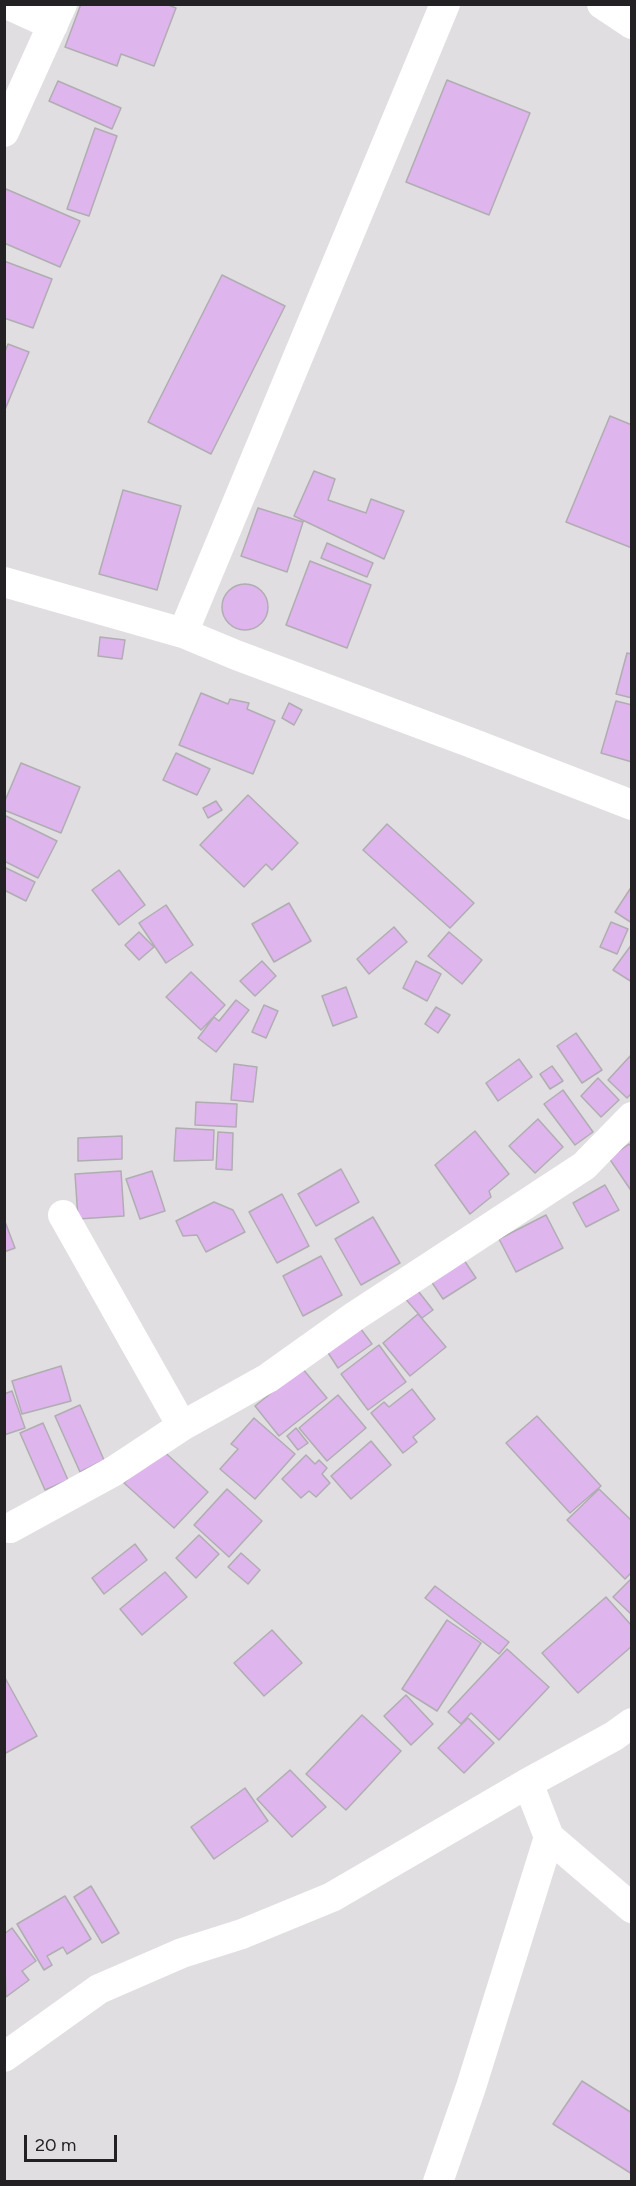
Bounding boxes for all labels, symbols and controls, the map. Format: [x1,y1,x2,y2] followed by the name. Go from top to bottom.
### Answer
[27,2123,120,2161] scale bar
[35,2134,76,2156] text: 20 m

